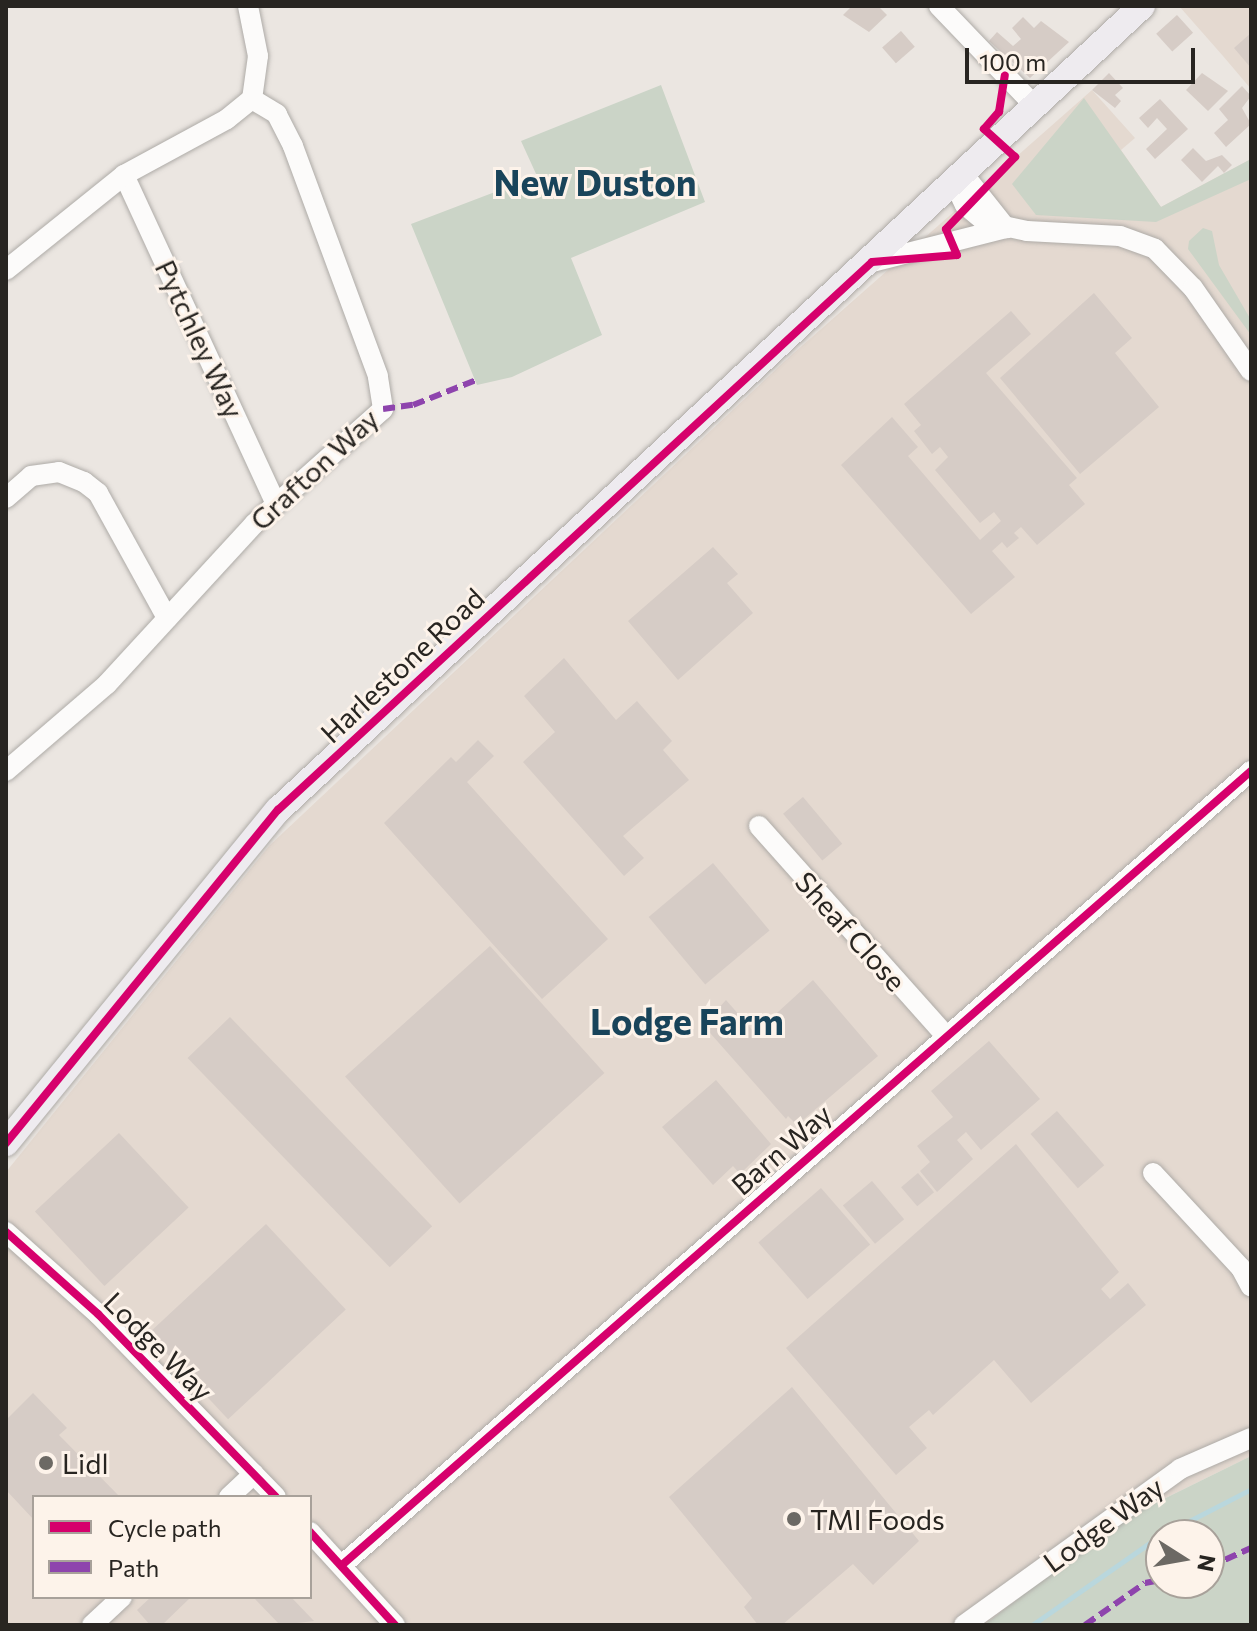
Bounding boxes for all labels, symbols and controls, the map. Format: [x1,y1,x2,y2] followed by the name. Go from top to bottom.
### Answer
[969,32,1199,82] scale bar
[979,47,1046,76] text: 100 m
[493,160,697,204] district label: New Duston
[149,255,251,423] street label: Pytchley Way
[243,401,385,537] street label: Grafton Way
[313,581,491,749] street label: Harlestone Road
[789,865,913,997] street label: Sheaf Close
[590,999,784,1043] district label: Lodge Farm
[724,1097,838,1201] street label: Barn Way
[98,1285,220,1407] street label: Lodge Way
[62,1446,109,1480] place label: Lidl
[37,1454,55,1472] marker: Lidl
[1037,1469,1169,1579] street label: Lodge Way
[32,1495,312,1599] legend
[810,1502,945,1536] place label: TMI Foods
[785,1510,803,1528] marker: TMI Foods
[108,1513,222,1542] text: Cycle path
[1145,1519,1225,1599] north arrow
[108,1553,159,1582] text: Path
[1192,1553,1222,1574] text: N

